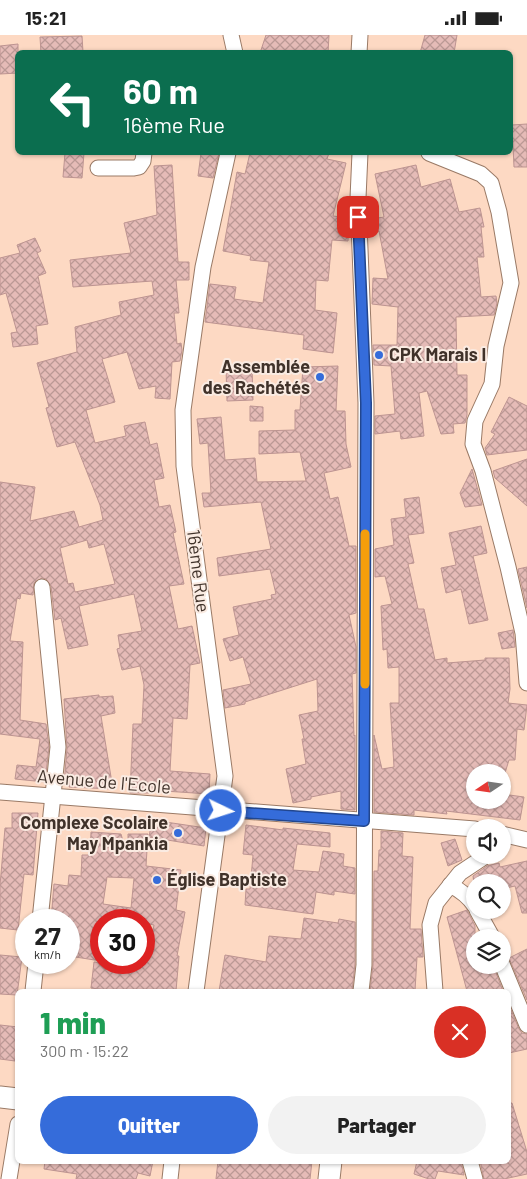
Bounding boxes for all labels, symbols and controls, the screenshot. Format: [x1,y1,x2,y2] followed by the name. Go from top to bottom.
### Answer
[25,6,66,29] text: 15:21
[123,69,198,111] text: 60 m
[40,70,105,135] icon: left
[123,111,225,137] text: 16ème Rue
[337,196,379,238] pin
[344,203,372,231] icon: arrive
[389,343,486,365] place label: CPK Marais I
[373,349,385,361] marker: CPK Marais I
[202,355,310,398] place label: Assemblée des Rachétés
[314,371,326,383] marker: Assemblée des Rachétés
[183,528,215,614] street label: 16ème Rue
[36,764,172,798] street label: Avenue de l'Ecole
[466,764,511,809] north arrow
[466,764,511,974] map controls
[194,784,246,836] position arrow
[20,811,168,854] place label: Complexe Scolaire May Mpankia
[466,819,511,864] button: sound
[172,827,184,839] marker: Complexe Scolaire May Mpankia
[167,868,287,890] place label: Église Baptiste
[151,874,163,886] marker: Église Baptiste
[466,874,511,919] button: search
[90,909,155,974] speed limit sign: 30
[34,920,61,950] text: 27
[466,929,511,974] button: layers
[34,947,61,961] text: km/h
[40,1004,106,1040] text: 1 min
[434,1006,486,1058] button: close
[40,1041,129,1060] text: 300 m · 15:22
[40,1096,258,1154] button: Quitter
[268,1096,486,1154] button: Partager

